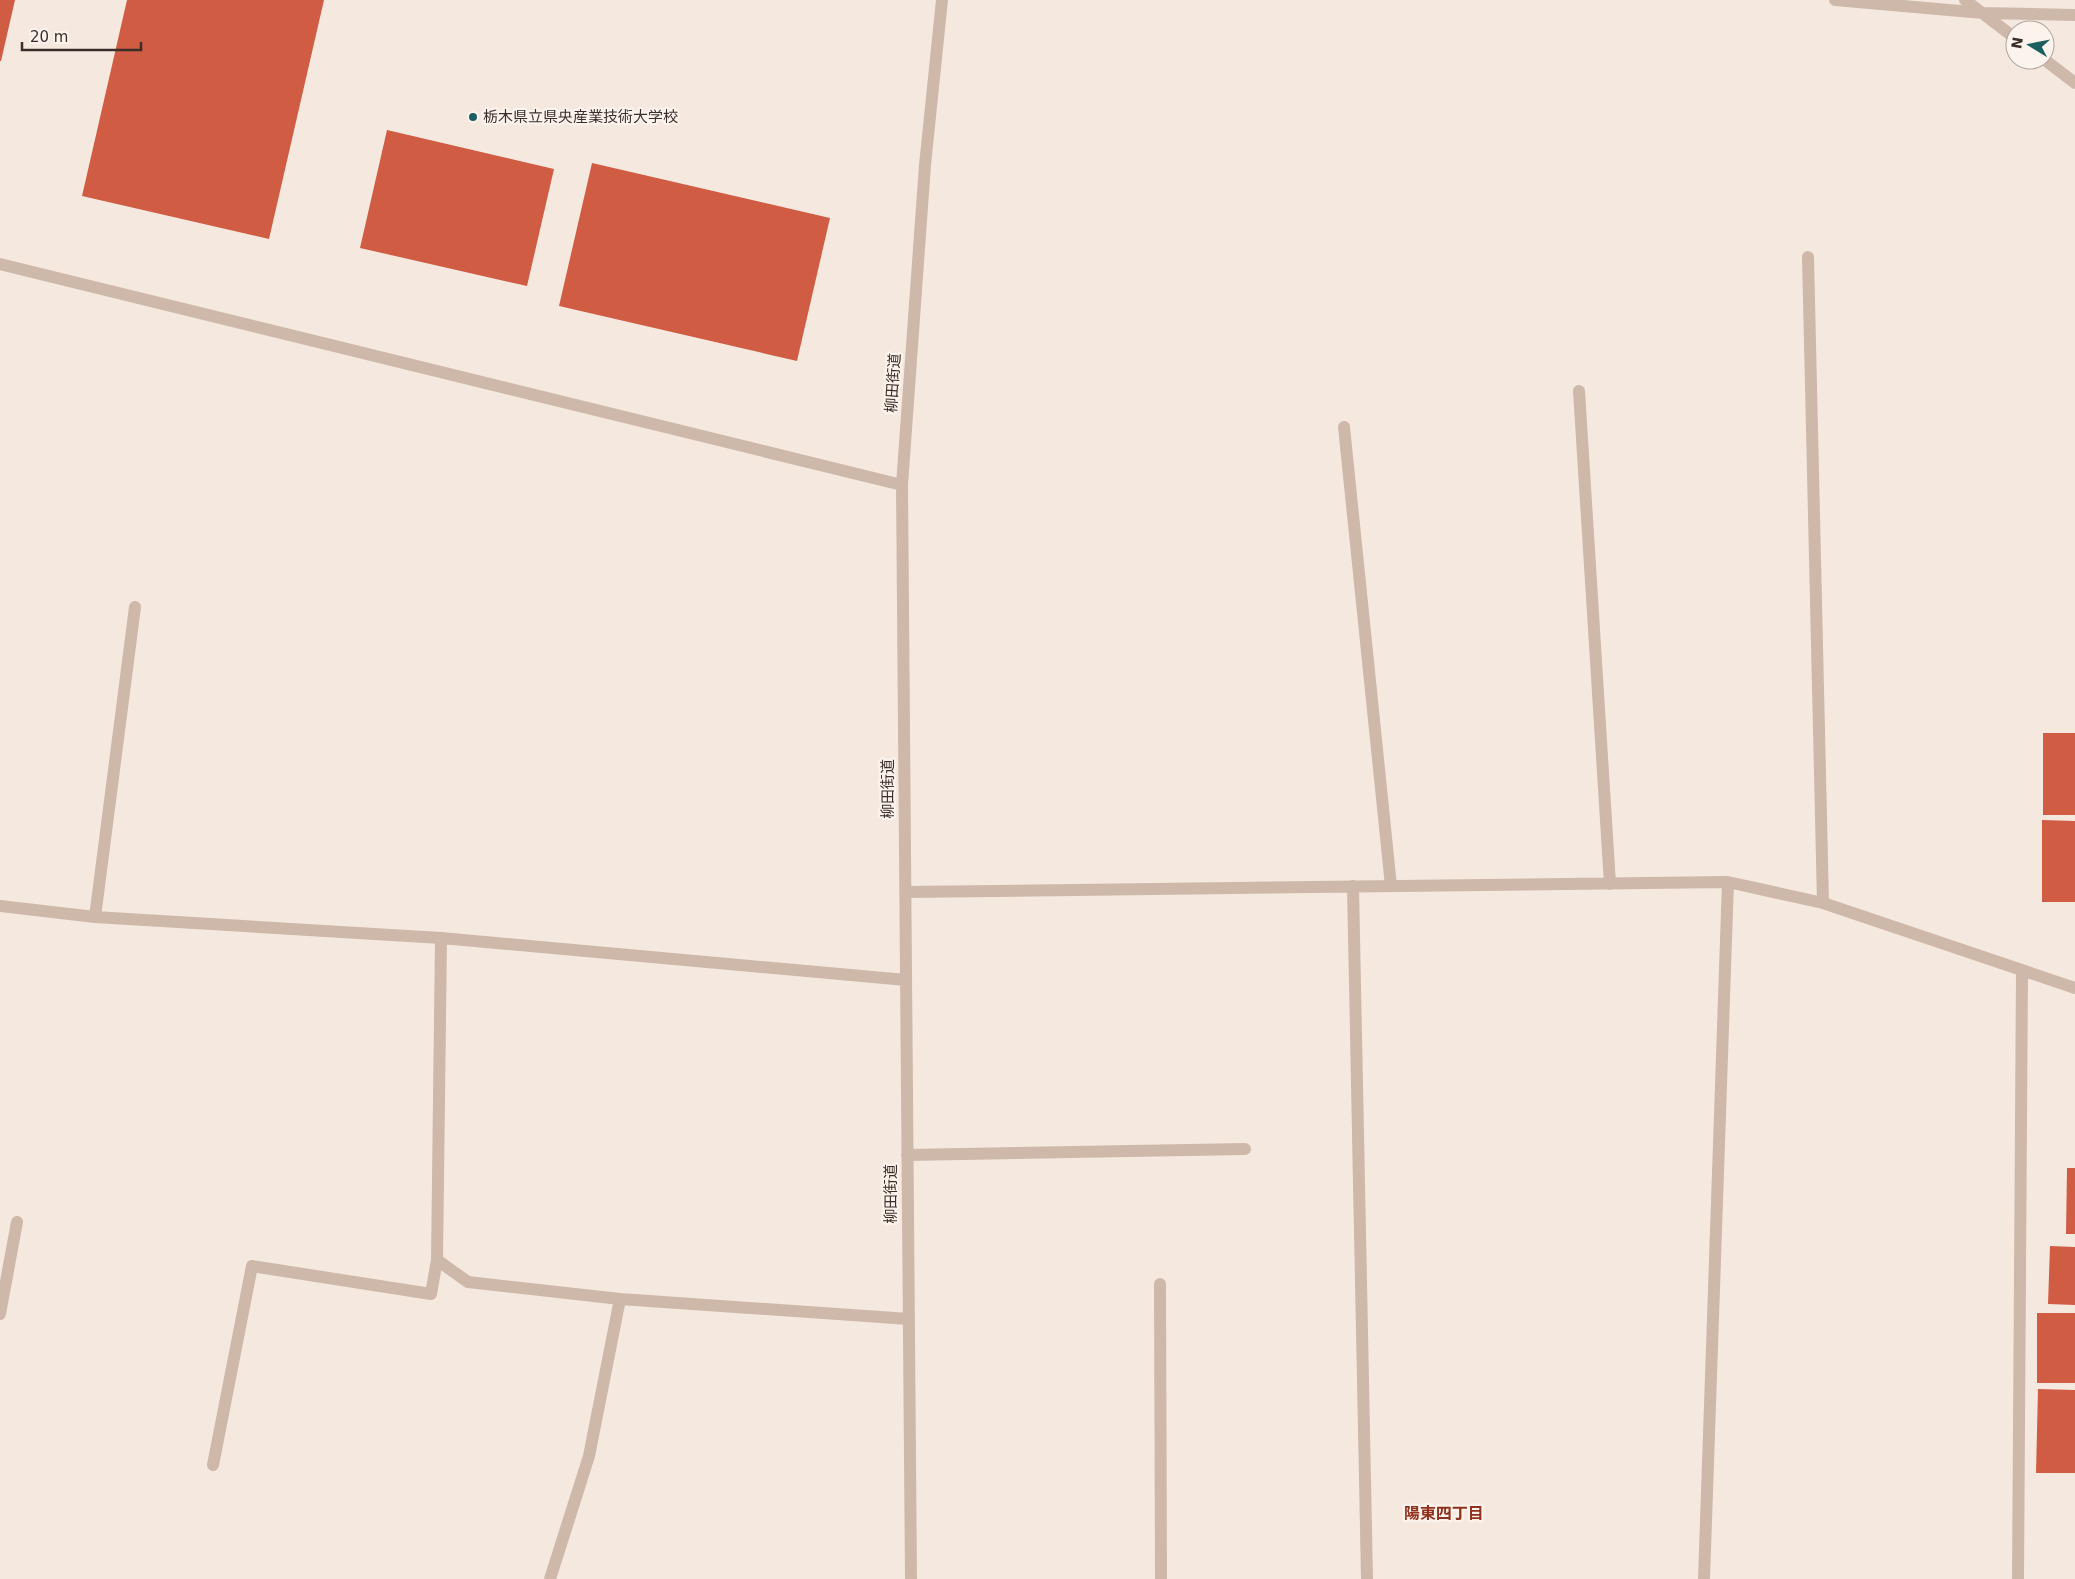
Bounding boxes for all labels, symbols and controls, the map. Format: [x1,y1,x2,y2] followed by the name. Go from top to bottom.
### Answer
[22,20,141,52] scale bar
[2005,20,2055,70] north arrow
[30,28,68,46] text: 20 m
[2008,36,2026,50] text: N
[483,108,678,126] place label: 栃木県立県央産業技術大学校
[467,111,479,123] marker: 栃木県立県央産業技術大学校
[882,352,904,414] street label: 柳田街道
[879,759,897,819] street label: 柳田街道
[882,1164,900,1224] street label: 柳田街道
[1404,1504,1484,1523] district label: 陽東四丁目

